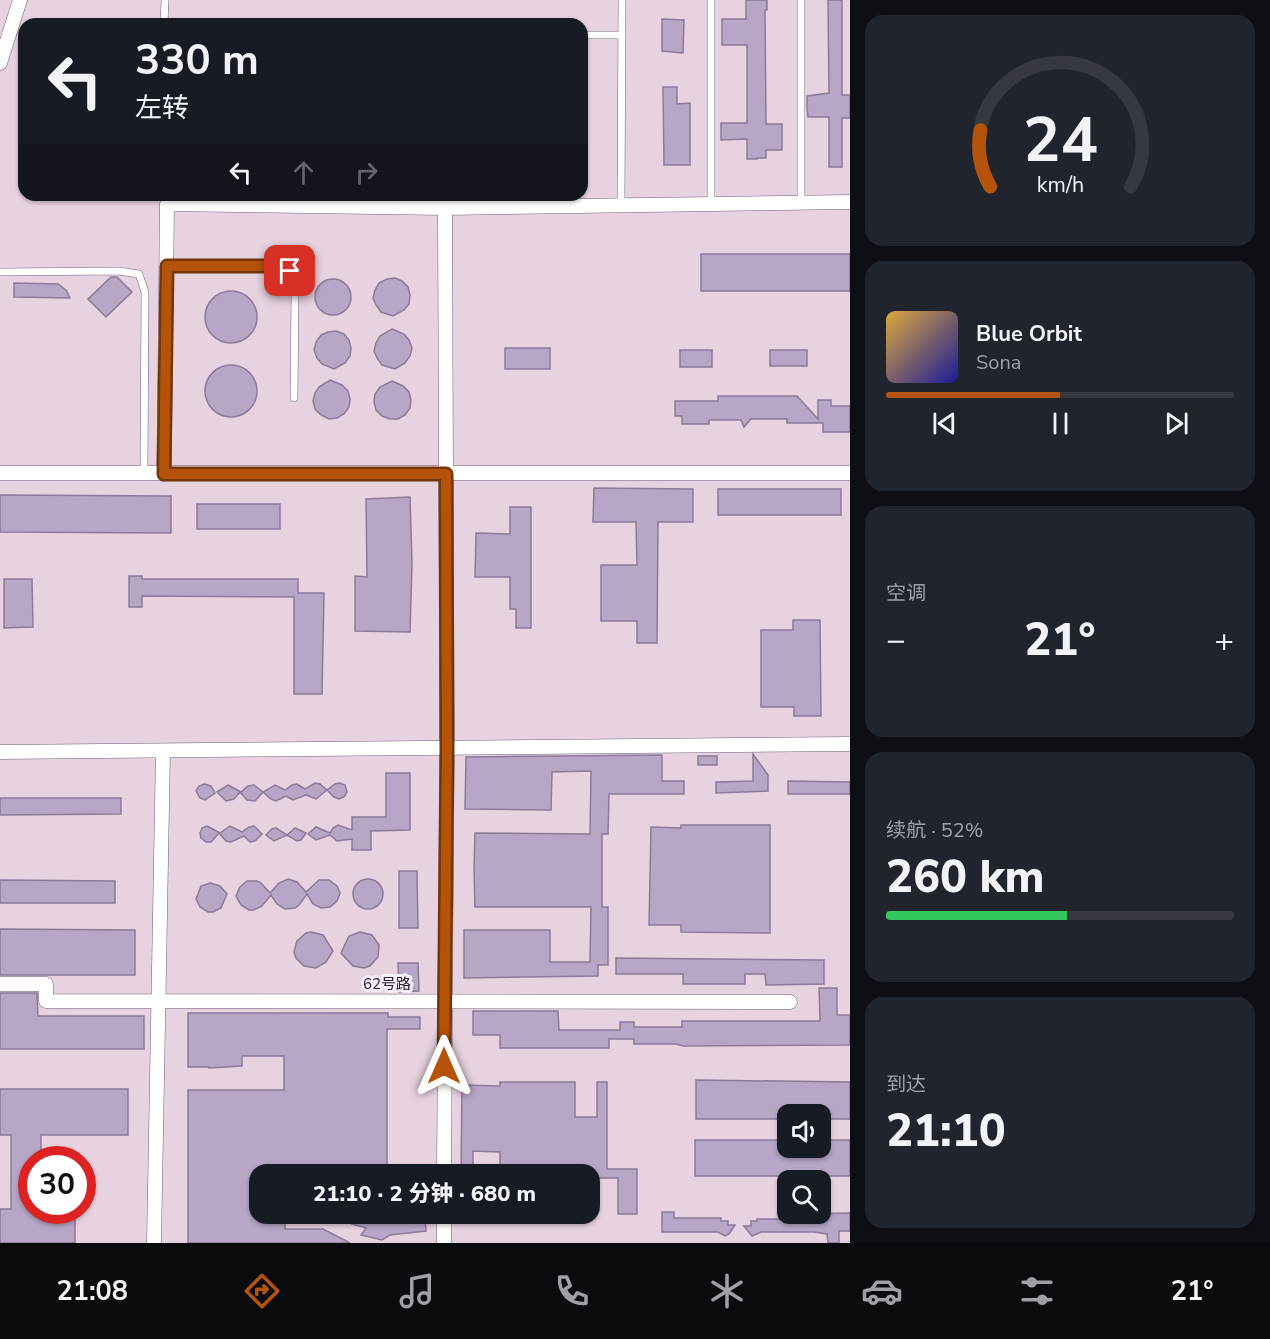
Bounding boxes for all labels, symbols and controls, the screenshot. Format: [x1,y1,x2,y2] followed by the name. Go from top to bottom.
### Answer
[135,32,259,89] text: 330 m
[36,42,114,120] icon: left
[135,90,189,127] text: 左转
[1023,98,1097,183] text: 24
[224,156,257,189] icon: left
[287,156,320,189] icon: ahead
[350,156,383,189] icon: right
[1036,171,1084,201] text: km/h
[264,245,315,296] pin
[273,254,306,287] icon: arrive
[976,319,1082,349] text: Blue Orbit
[976,349,1021,376] text: Sona
[928,407,961,440] icon: previous
[1044,407,1077,440] icon: pause
[1160,407,1193,440] icon: next
[886,580,926,607] text: 空调
[1024,610,1096,671] text: 21°
[886,618,906,663] text: −
[1214,618,1234,663] text: +
[886,817,983,844] text: 续航 · 52%
[886,847,1045,908] text: 260 km
[363,974,411,994] street label: 62号路
[412,1034,476,1098] position arrow
[886,1071,926,1098] text: 到达
[886,1101,1006,1162] text: 21:10
[777,1104,831,1224] map controls
[777,1104,831,1158] button: sound
[18,1146,96,1224] speed limit sign: 30
[777,1170,831,1224] button: search
[313,1179,536,1209] text: 21:10 · 2 分钟 · 680 m
[241,1270,283,1312] icon: directions
[396,1270,438,1312] icon: music
[551,1270,593,1312] icon: phone
[706,1270,748,1312] icon: climate
[861,1270,903,1312] icon: car
[1016,1270,1058,1312] icon: filters
[56,1273,128,1310] text: 21:08
[1171,1273,1213,1310] text: 21°

